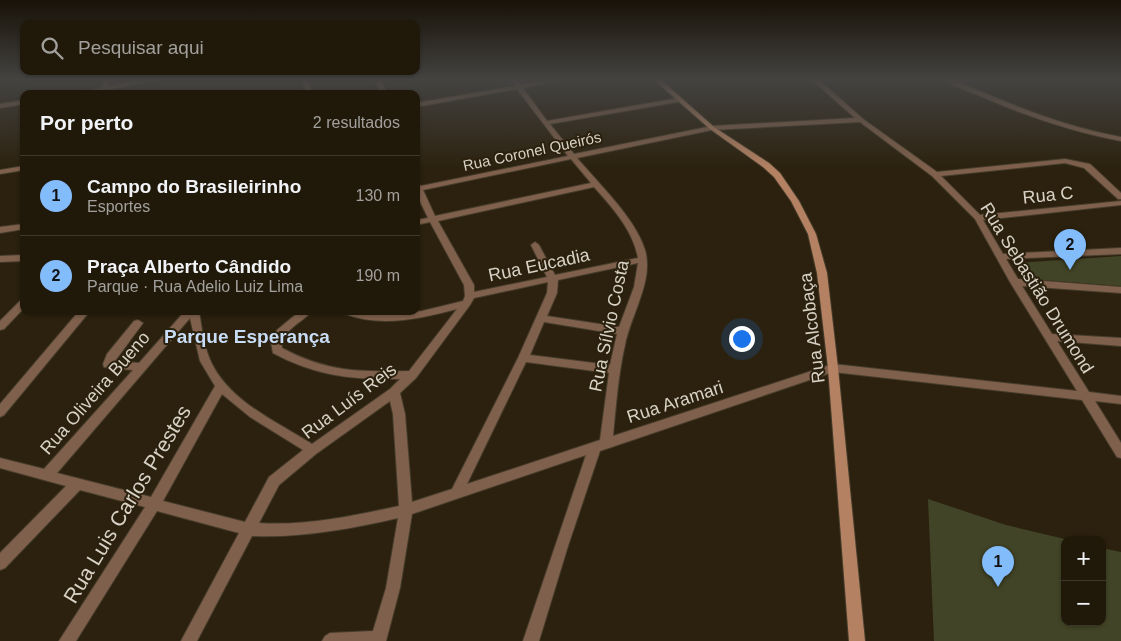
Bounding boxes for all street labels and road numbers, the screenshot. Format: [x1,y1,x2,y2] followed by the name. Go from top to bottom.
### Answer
[461,128,603,174] street label: Rua Coronel Queirós
[1022,182,1074,208] street label: Rua C
[976,199,1098,377] street label: Rua Sebastião Drumond
[487,244,592,285] street label: Rua Eucadia
[585,257,633,394] street label: Rua Sílvio Costa
[795,271,829,384] street label: Rua Alcobaça
[36,328,154,458] street label: Rua Oliveira Bueno
[298,359,400,443] street label: Rua Luís Reis
[624,377,726,427] street label: Rua Aramari
[59,401,195,607] street label: Rua Luis Carlos Prestes

